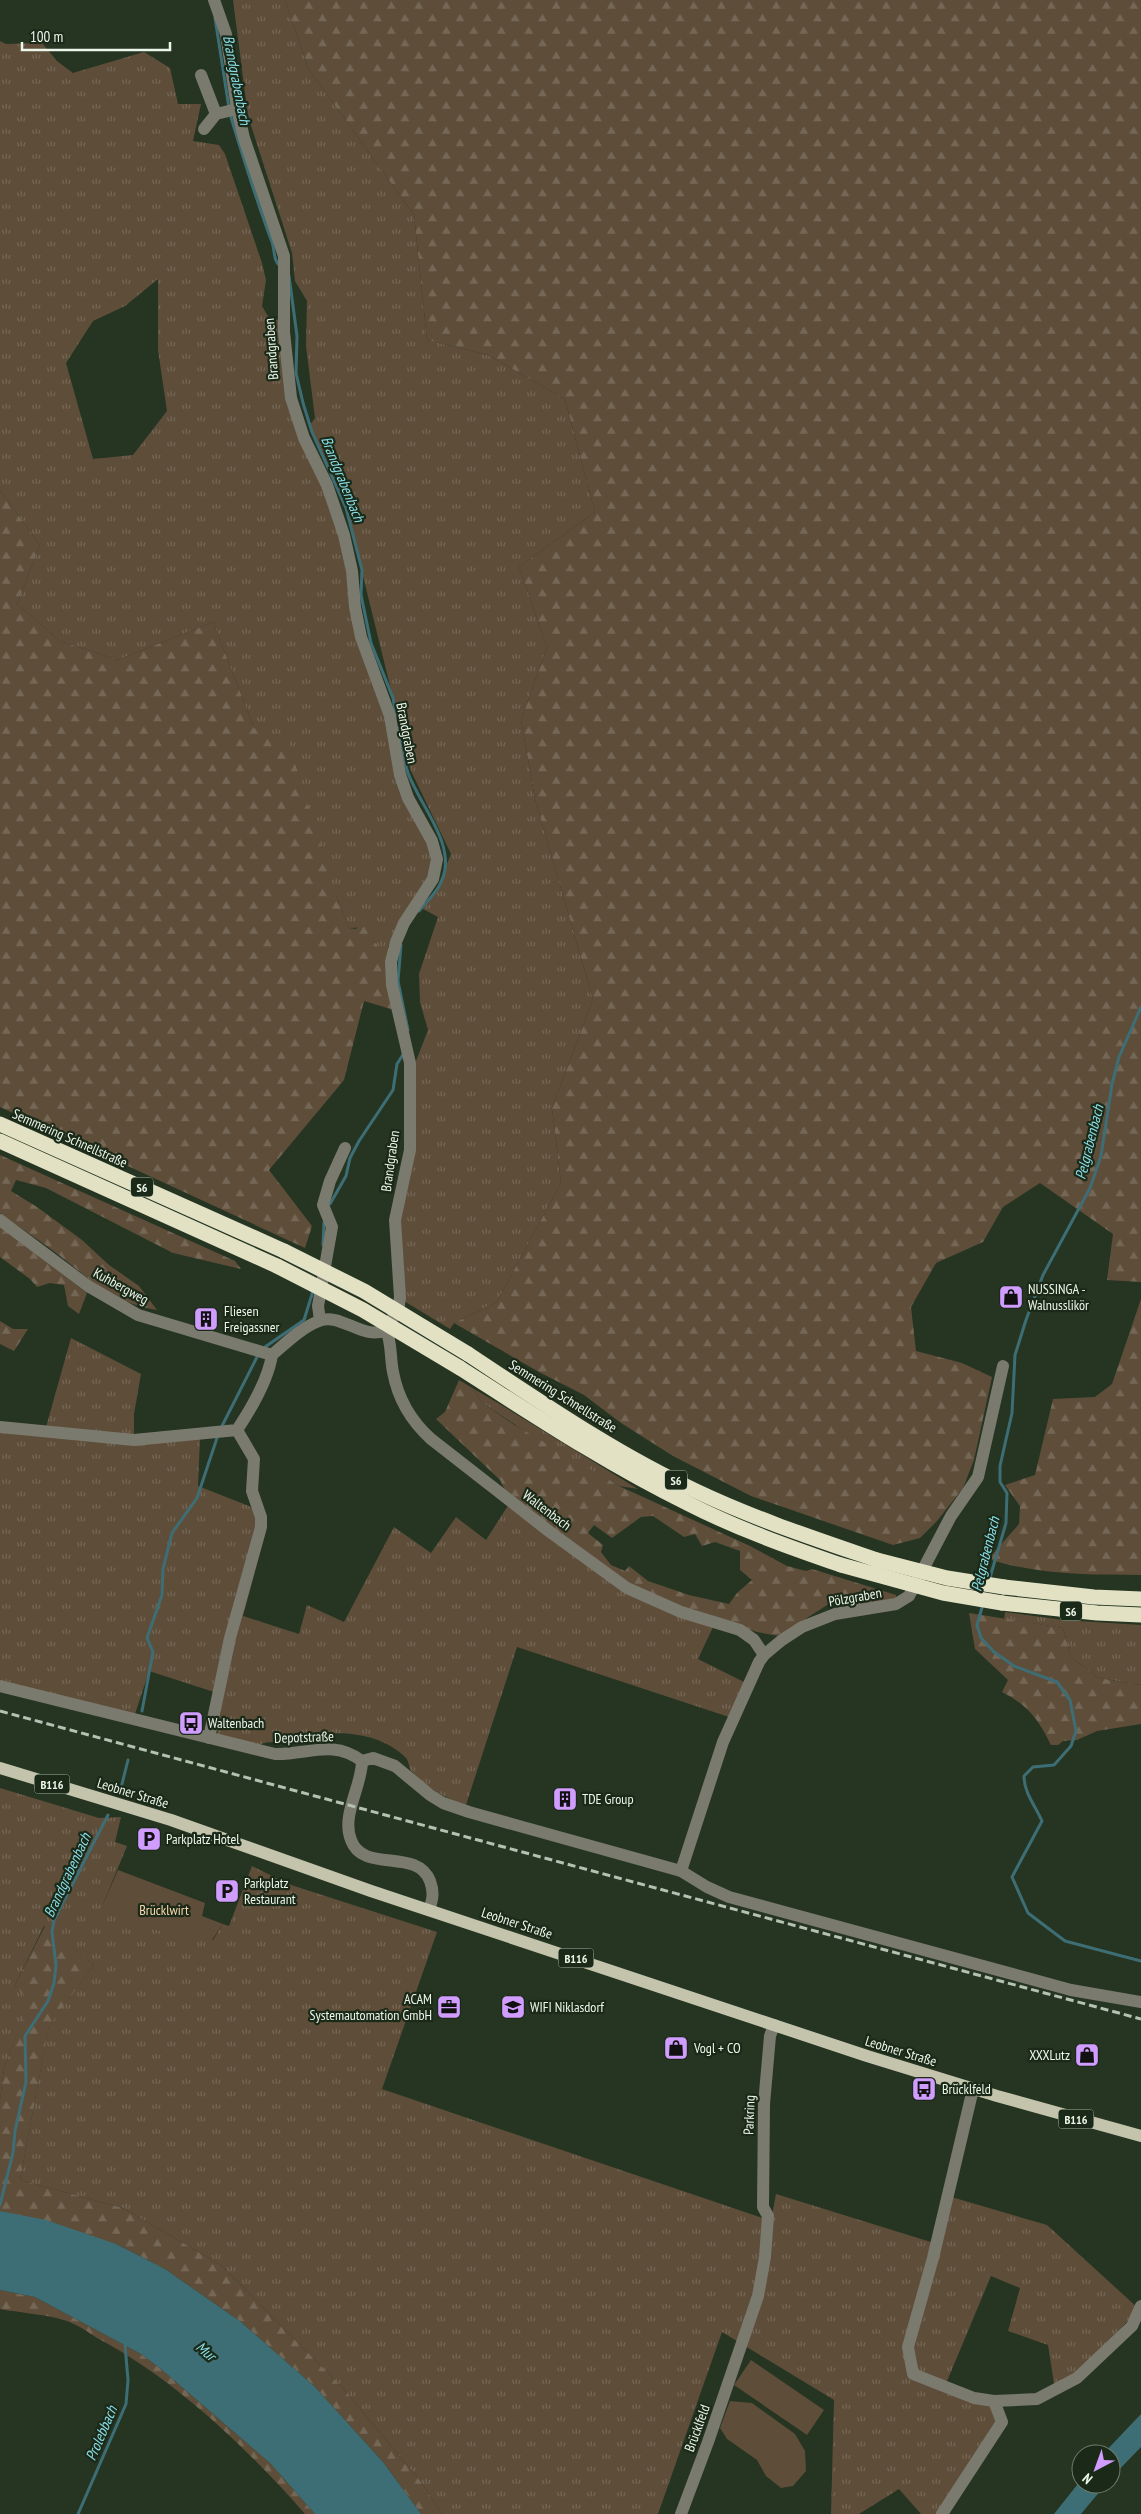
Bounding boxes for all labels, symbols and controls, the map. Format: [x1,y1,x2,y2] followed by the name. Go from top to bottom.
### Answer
[22,20,170,52] scale bar
[30,27,63,46] text: 100 m
[219,34,255,128] water label: Brandgrabenbach
[260,318,282,380] street label: Brandgraben
[317,433,369,526] water label: Brandgrabenbach
[392,701,422,765] street label: Brandgraben
[1071,1101,1108,1181] water label: Pelgrabenbach
[10,1105,131,1172] street label: Semmering Schnellstraße
[377,1129,403,1193] street label: Brandgraben
[131,1178,153,1196] road number: S6
[90,1263,152,1309] street label: Kuhbergweg
[1028,1280,1089,1314] place label: NUSSINGA - Walnusslikör
[998,1284,1024,1310] shop icon: NUSSINGA - Walnusslikör
[224,1302,279,1336] place label: Fliesen Freigassner
[193,1306,219,1332] building icon: Fliesen Freigassner
[506,1356,621,1437] street label: Semmering Schnellstraße
[665,1470,687,1490] road number: S6
[519,1486,575,1534] street label: Waltenbach
[967,1513,1004,1593] water label: Pelgrabenbach
[827,1583,883,1611] street label: Pölzgraben
[1060,1602,1082,1620] road number: S6
[178,1710,204,1736] bus stop icon: Waltenbach
[208,1714,264,1732] place label: Waltenbach
[274,1727,334,1747] street label: Depotstraße
[95,1774,171,1812] street label: Leobner Straße
[34,1775,70,1794] road number: B116
[552,1786,578,1812] building icon: TDE Group
[582,1790,634,1808] place label: TDE Group
[136,1826,162,1852] parking icon: Parkplatz Hotel
[39,1829,95,1920] water label: Brandgrabenbach
[166,1830,240,1848] place label: Parkplatz Hotel
[244,1874,296,1908] place label: Parkplatz Restaurant
[214,1878,240,1904] parking icon: Parkplatz Restaurant
[139,1901,189,1919] park label: Brücklwirt
[479,1903,555,1943] street label: Leobner Straße
[558,1949,594,1968] road number: B116
[310,1990,432,2024] place label: ACAM Systemautomation GmbH
[436,1994,462,2020] office icon: ACAM Systemautomation GmbH
[500,1994,526,2020] school or university icon: WIFI Niklasdorf
[530,1998,604,2016] place label: WIFI Niklasdorf
[863,2032,939,2070] street label: Leobner Straße
[663,2035,689,2061] shop icon: Vogl + CO
[693,2039,741,2057] place label: Vogl + CO
[1074,2042,1100,2068] shop icon: XXXLutz
[1029,2046,1070,2064] place label: XXXLutz
[911,2076,937,2102] bus stop icon: Brücklfeld
[942,2080,991,2098] place label: Brücklfeld
[739,2095,759,2135] street label: Parkring
[1058,2110,1094,2128] road number: B116
[192,2337,221,2366] water label: Mur
[81,2401,122,2463] water label: Prolebbach
[680,2402,714,2454] street label: Brücklfeld
[1071,2444,1121,2494] north arrow
[1079,2470,1096,2488] text: N

